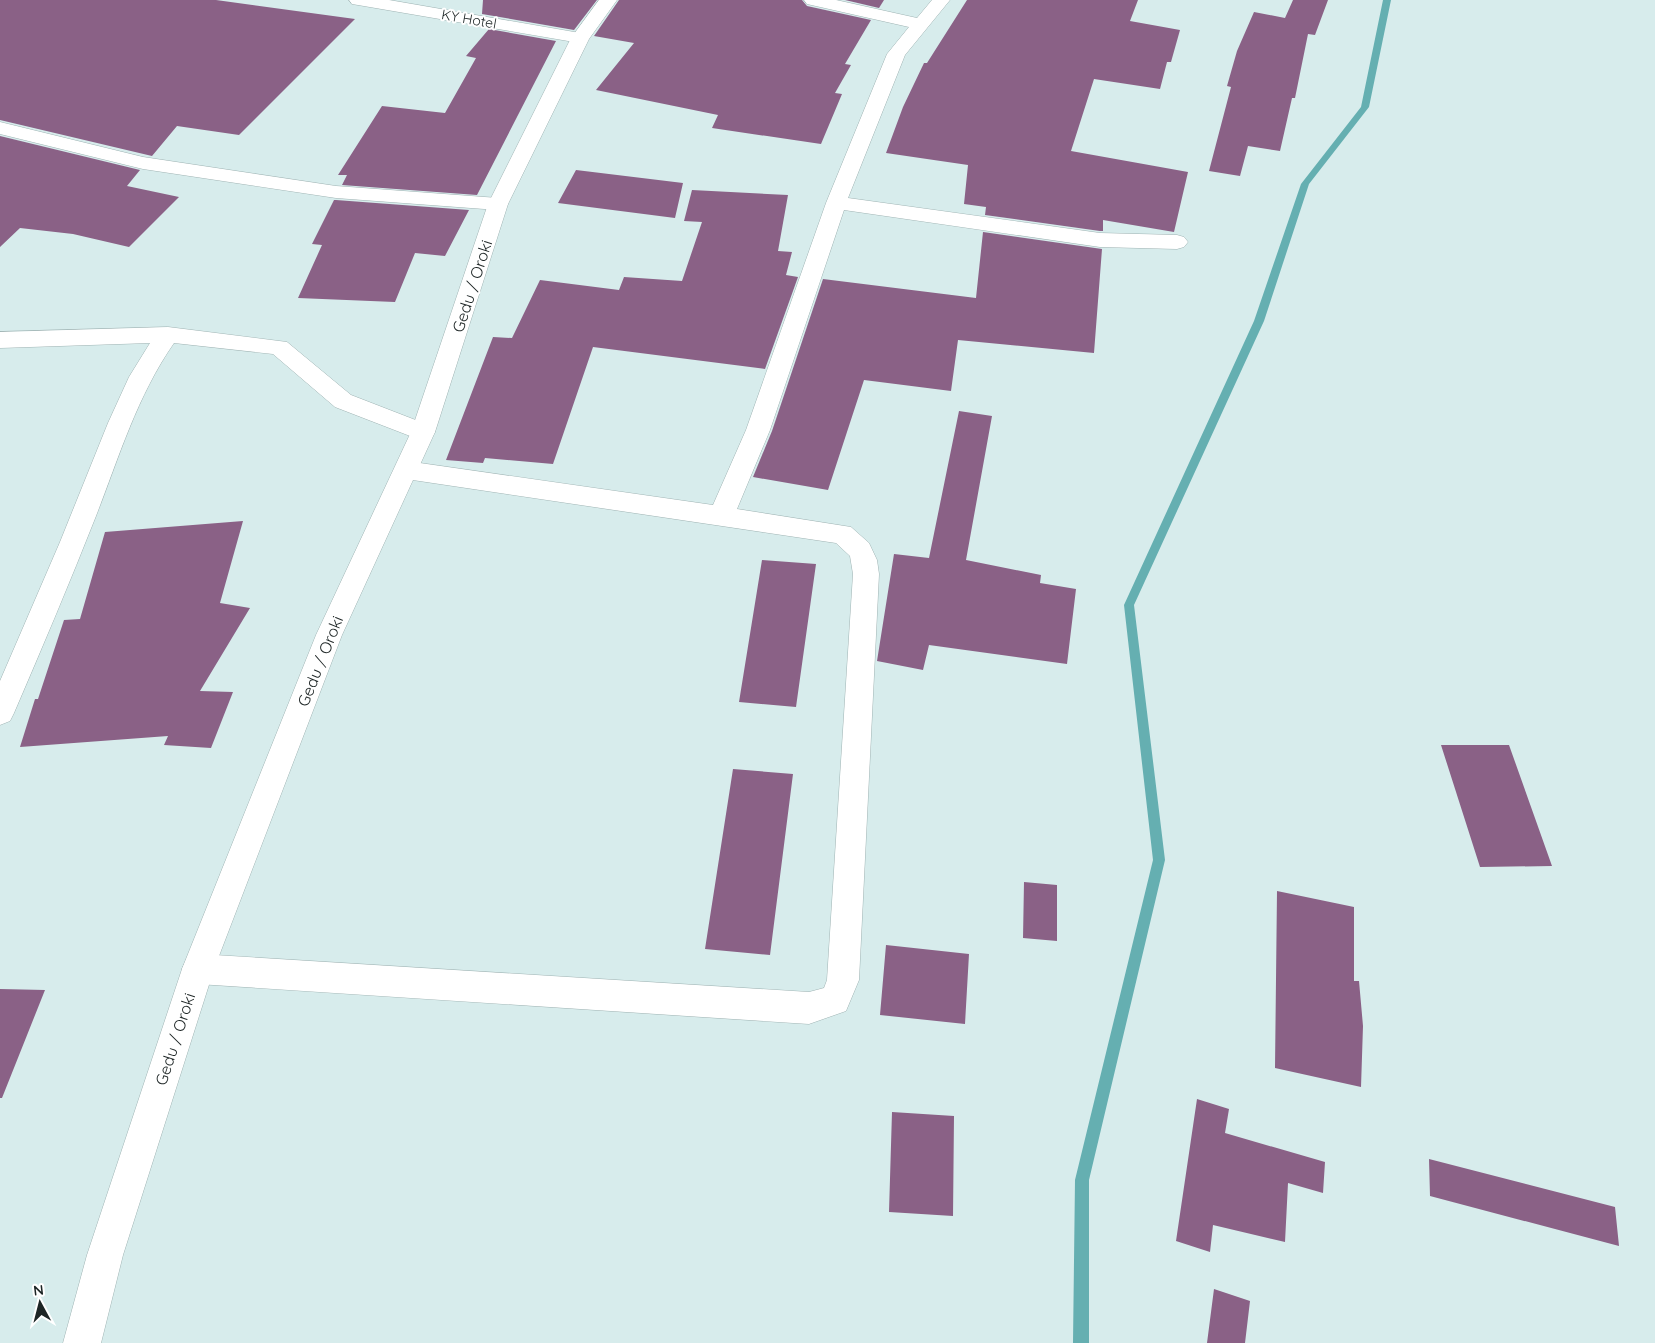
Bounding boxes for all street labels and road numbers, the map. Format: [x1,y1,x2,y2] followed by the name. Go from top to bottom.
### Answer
[440,5,498,33] street label: KY Hotel
[448,237,496,335] street label: Gedu / Oroki
[293,613,347,709] street label: Gedu / Oroki
[151,990,199,1088] street label: Gedu / Oroki

